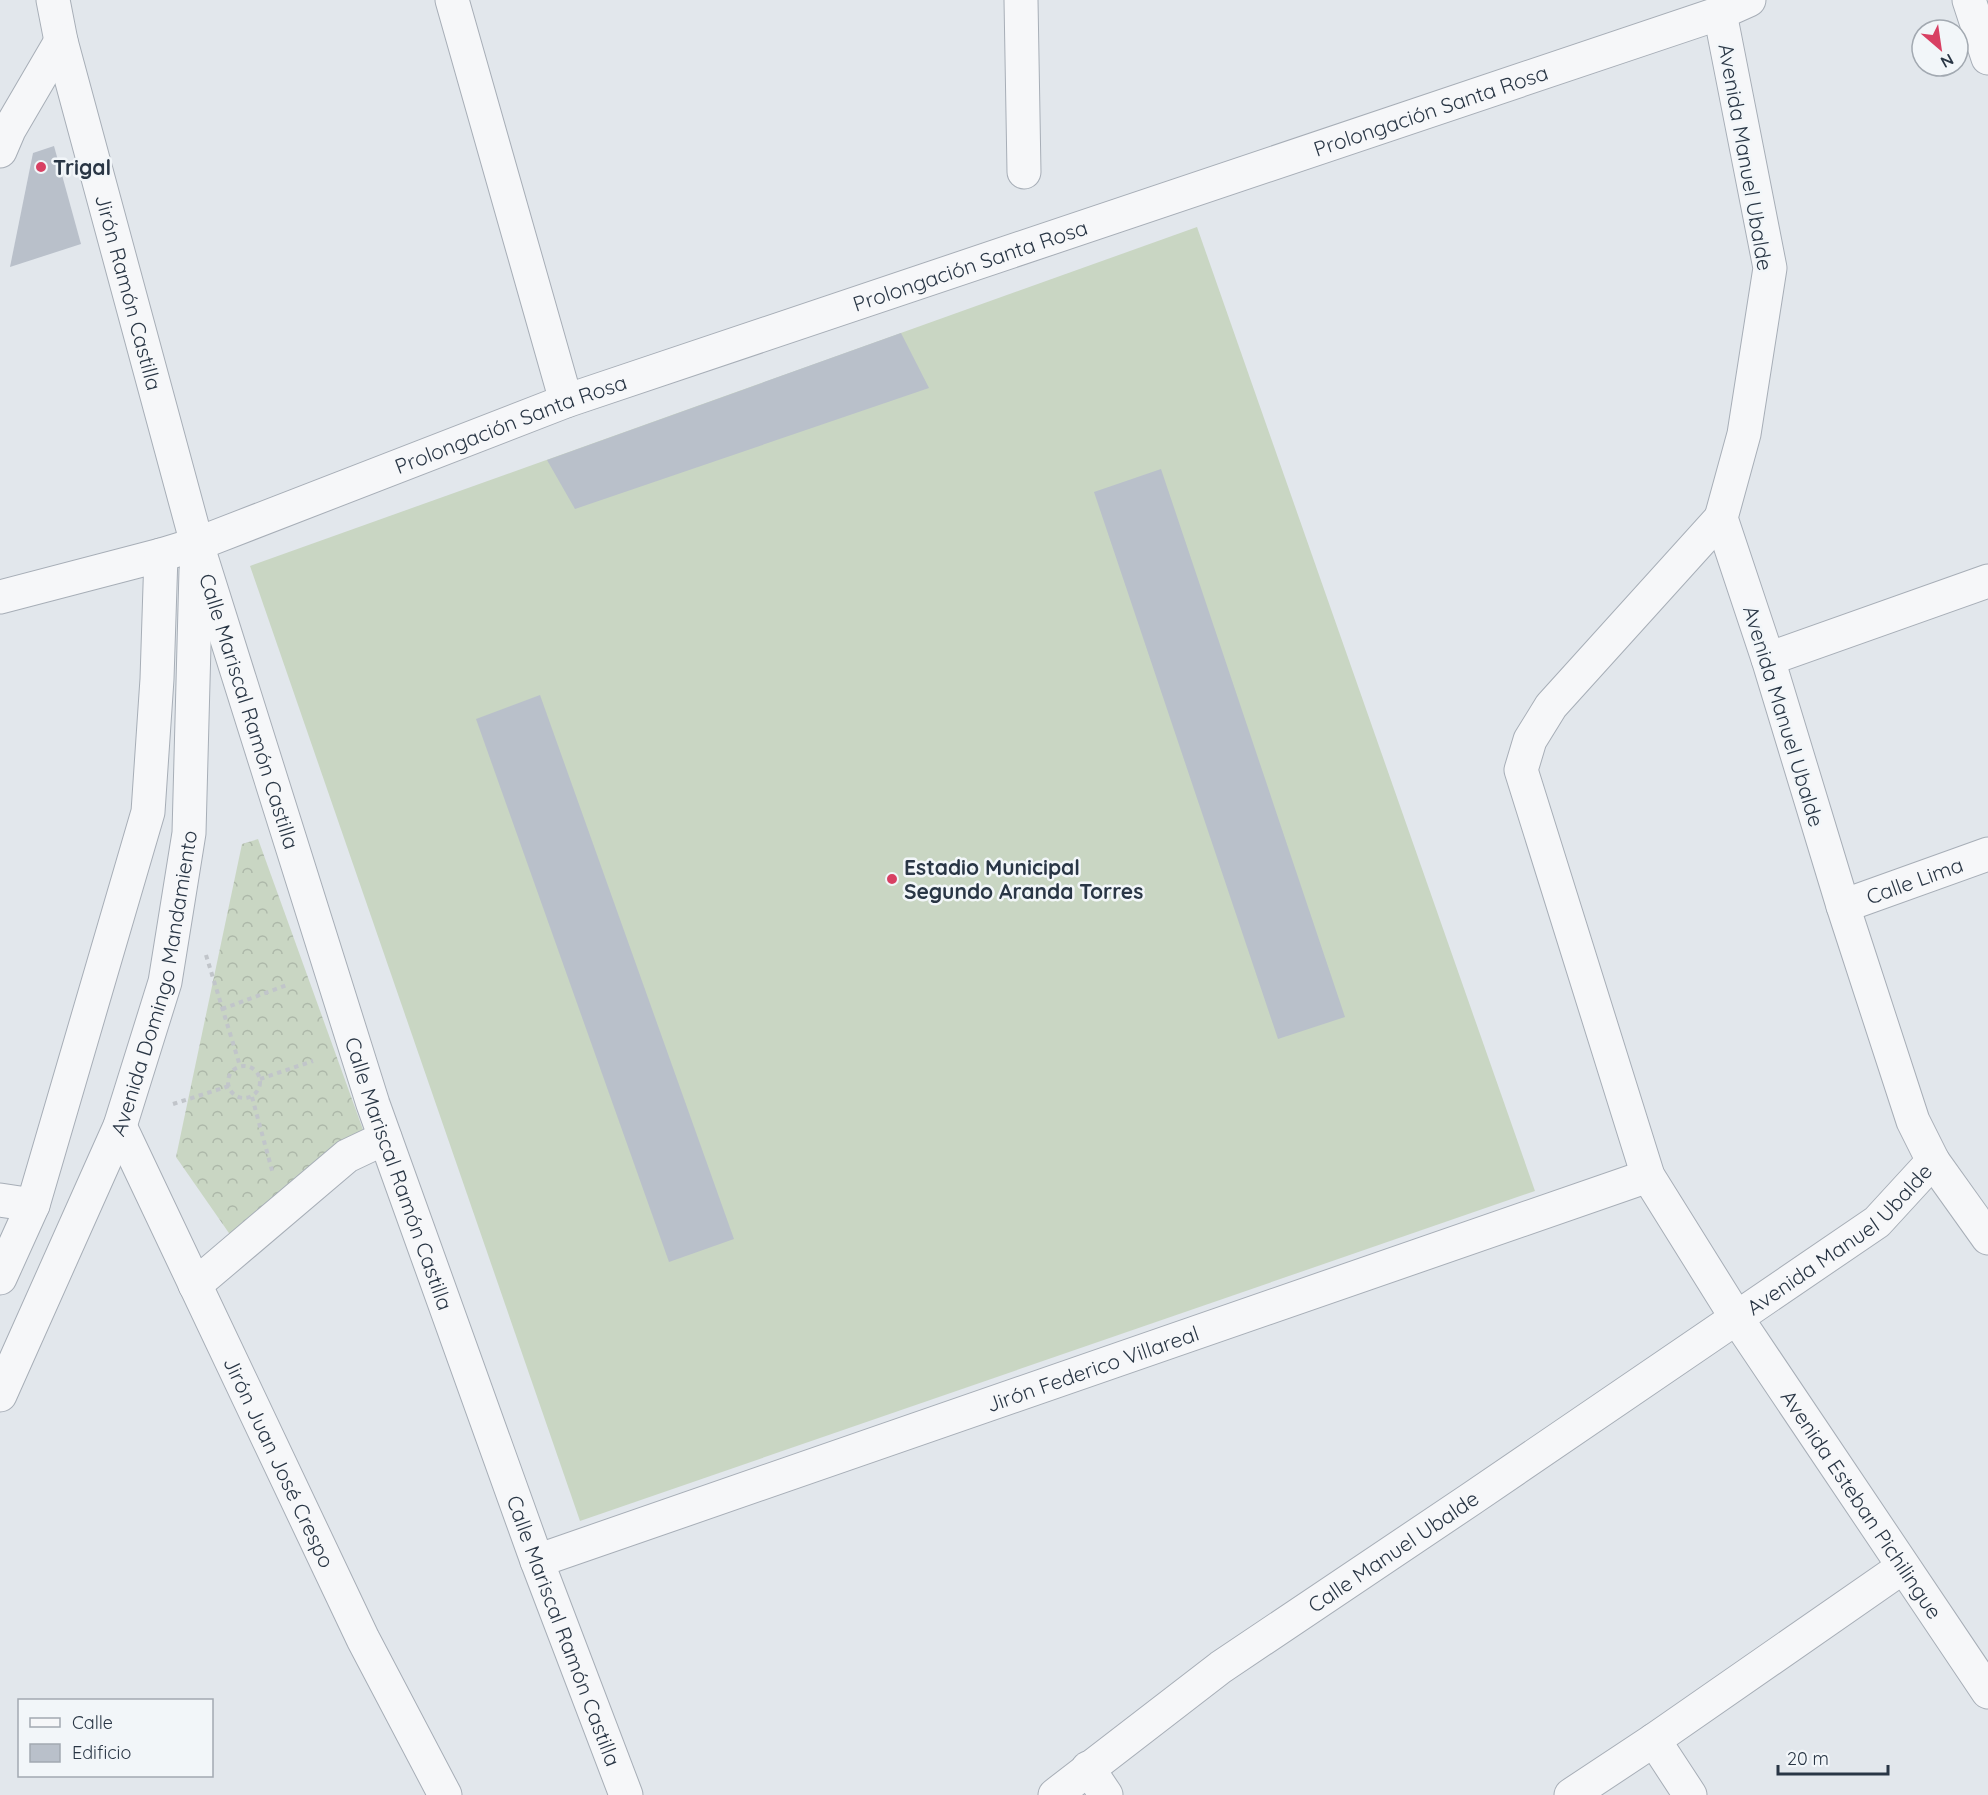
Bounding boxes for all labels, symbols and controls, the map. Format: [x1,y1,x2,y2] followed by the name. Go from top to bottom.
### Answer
[1910,18,1970,78] north arrow
[1713,42,1779,272] street label: Avenida Manuel Ubalde
[1937,50,1957,73] text: N
[1310,59,1551,162] street label: Prolongación Santa Rosa
[53,154,111,180] place label: Trigal
[34,160,48,174] marker: Trigal
[90,191,168,393] street label: Jirón Ramón Castilla
[849,214,1091,317] street label: Prolongación Santa Rosa
[391,369,630,479] street label: Prolongación Santa Rosa
[194,570,305,852] street label: Calle Mariscal Ramón Castilla
[1738,602,1830,830] street label: Avenida Manuel Ubalde
[104,828,202,1140] street label: Avenida Domingo Mandamiento
[1863,851,1967,910] street label: Calle Lima
[904,854,1143,904] place label: Estadio Municipal Segundo Aranda Torres
[885,872,899,886] marker: Estadio Municipal Segundo Aranda Torres
[340,1034,459,1313] street label: Calle Mariscal Ramón Castilla
[1741,1158,1937,1320] street label: Avenida Manuel Ubalde
[983,1320,1202,1417] street label: Jirón Federico Villareal
[218,1353,340,1572] street label: Jirón Juan José Crespo
[1776,1385,1948,1624] street label: Avenida Esteban Pichilingue
[1303,1485,1483,1618] street label: Calle Manuel Ubalde
[501,1492,627,1770] street label: Calle Mariscal Ramón Castilla
[18,1699,213,1777] legend
[72,1711,113,1734] text: Calle
[1778,1738,1888,1776] scale bar
[72,1741,131,1764] text: Edificio
[1787,1747,1829,1770] text: 20 m

